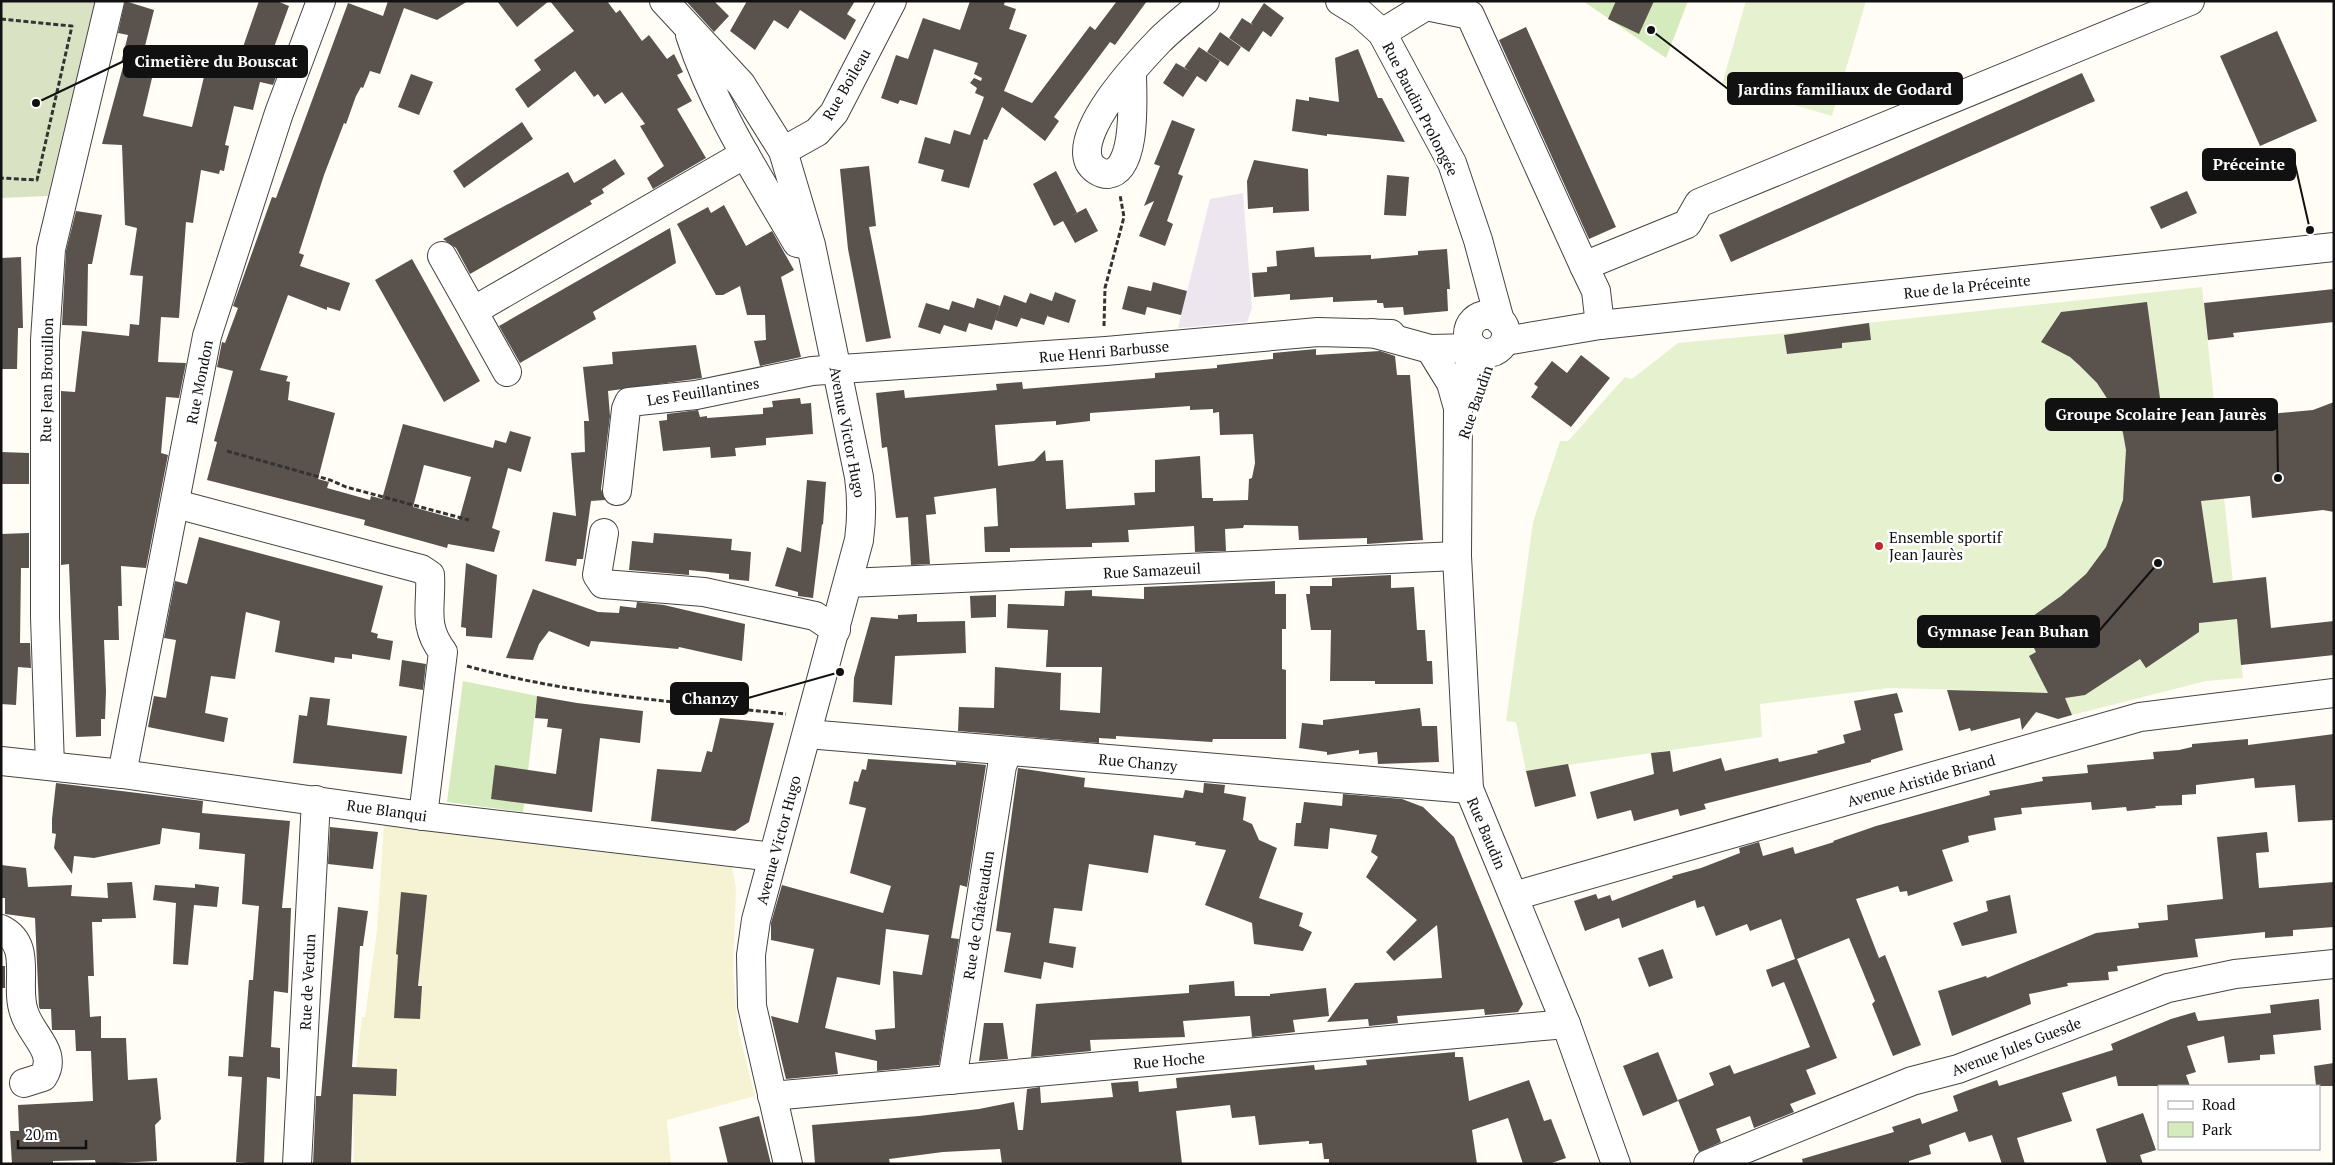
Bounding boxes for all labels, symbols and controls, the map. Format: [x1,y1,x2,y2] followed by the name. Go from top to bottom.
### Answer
[1379,39,1463,179] street label: Rue Baudin Prolongée
[817,44,875,123] street label: Rue Boileau
[124,46,307,77] callout: Cimetière du Bouscat
[134,50,298,72] text: Cimetière du Bouscat
[1728,73,1962,104] callout: Jardins familiaux de Godard
[1738,78,1953,100] text: Jardins familiaux de Godard
[2203,149,2295,180] callout: Préceinte
[2213,153,2286,175] text: Préceinte
[1902,269,2032,303] street label: Rue de la Préceinte
[35,317,57,443] street label: Rue Jean Brouillon
[1038,335,1170,367] street label: Rue Henri Barbusse
[181,338,217,426] street label: Rue Mondon
[1453,362,1497,441] street label: Rue Baudin
[825,365,871,499] street label: Avenue Victor Hugo
[645,372,761,410] street label: Les Feuillantines
[2046,399,2277,430] callout: Groupe Scolaire Jean Jaurès
[2055,403,2267,425] text: Groupe Scolaire Jean Jaurès
[1889,527,2003,564] place label: Ensemble sportif Jean Jaurès
[1873,540,1885,552] marker: Ensemble sportif Jean Jaurès
[1103,557,1201,583] street label: Rue Samazeuil
[1918,616,2099,647] callout: Gymnase Jean Buhan
[1927,620,2090,642] text: Gymnase Jean Buhan
[671,683,748,714] callout: Chanzy
[682,687,739,709] text: Chanzy
[1098,749,1179,775] street label: Rue Chanzy
[1845,749,1997,811] street label: Avenue Aristide Briand
[751,773,805,907] street label: Avenue Victor Hugo
[346,794,428,826] street label: Rue Blanqui
[1463,794,1511,872] street label: Rue Baudin
[958,849,998,981] street label: Rue de Châteaudun
[294,933,320,1031] street label: Rue de Verdun
[1948,1012,2084,1080] street label: Avenue Jules Guesde
[1132,1047,1206,1073] street label: Rue Hoche
[2158,1085,2320,1150] legend
[2202,1094,2235,1114] text: Road
[18,1118,85,1150] scale bar
[2202,1119,2232,1139] text: Park
[25,1124,58,1144] text: 20 m

